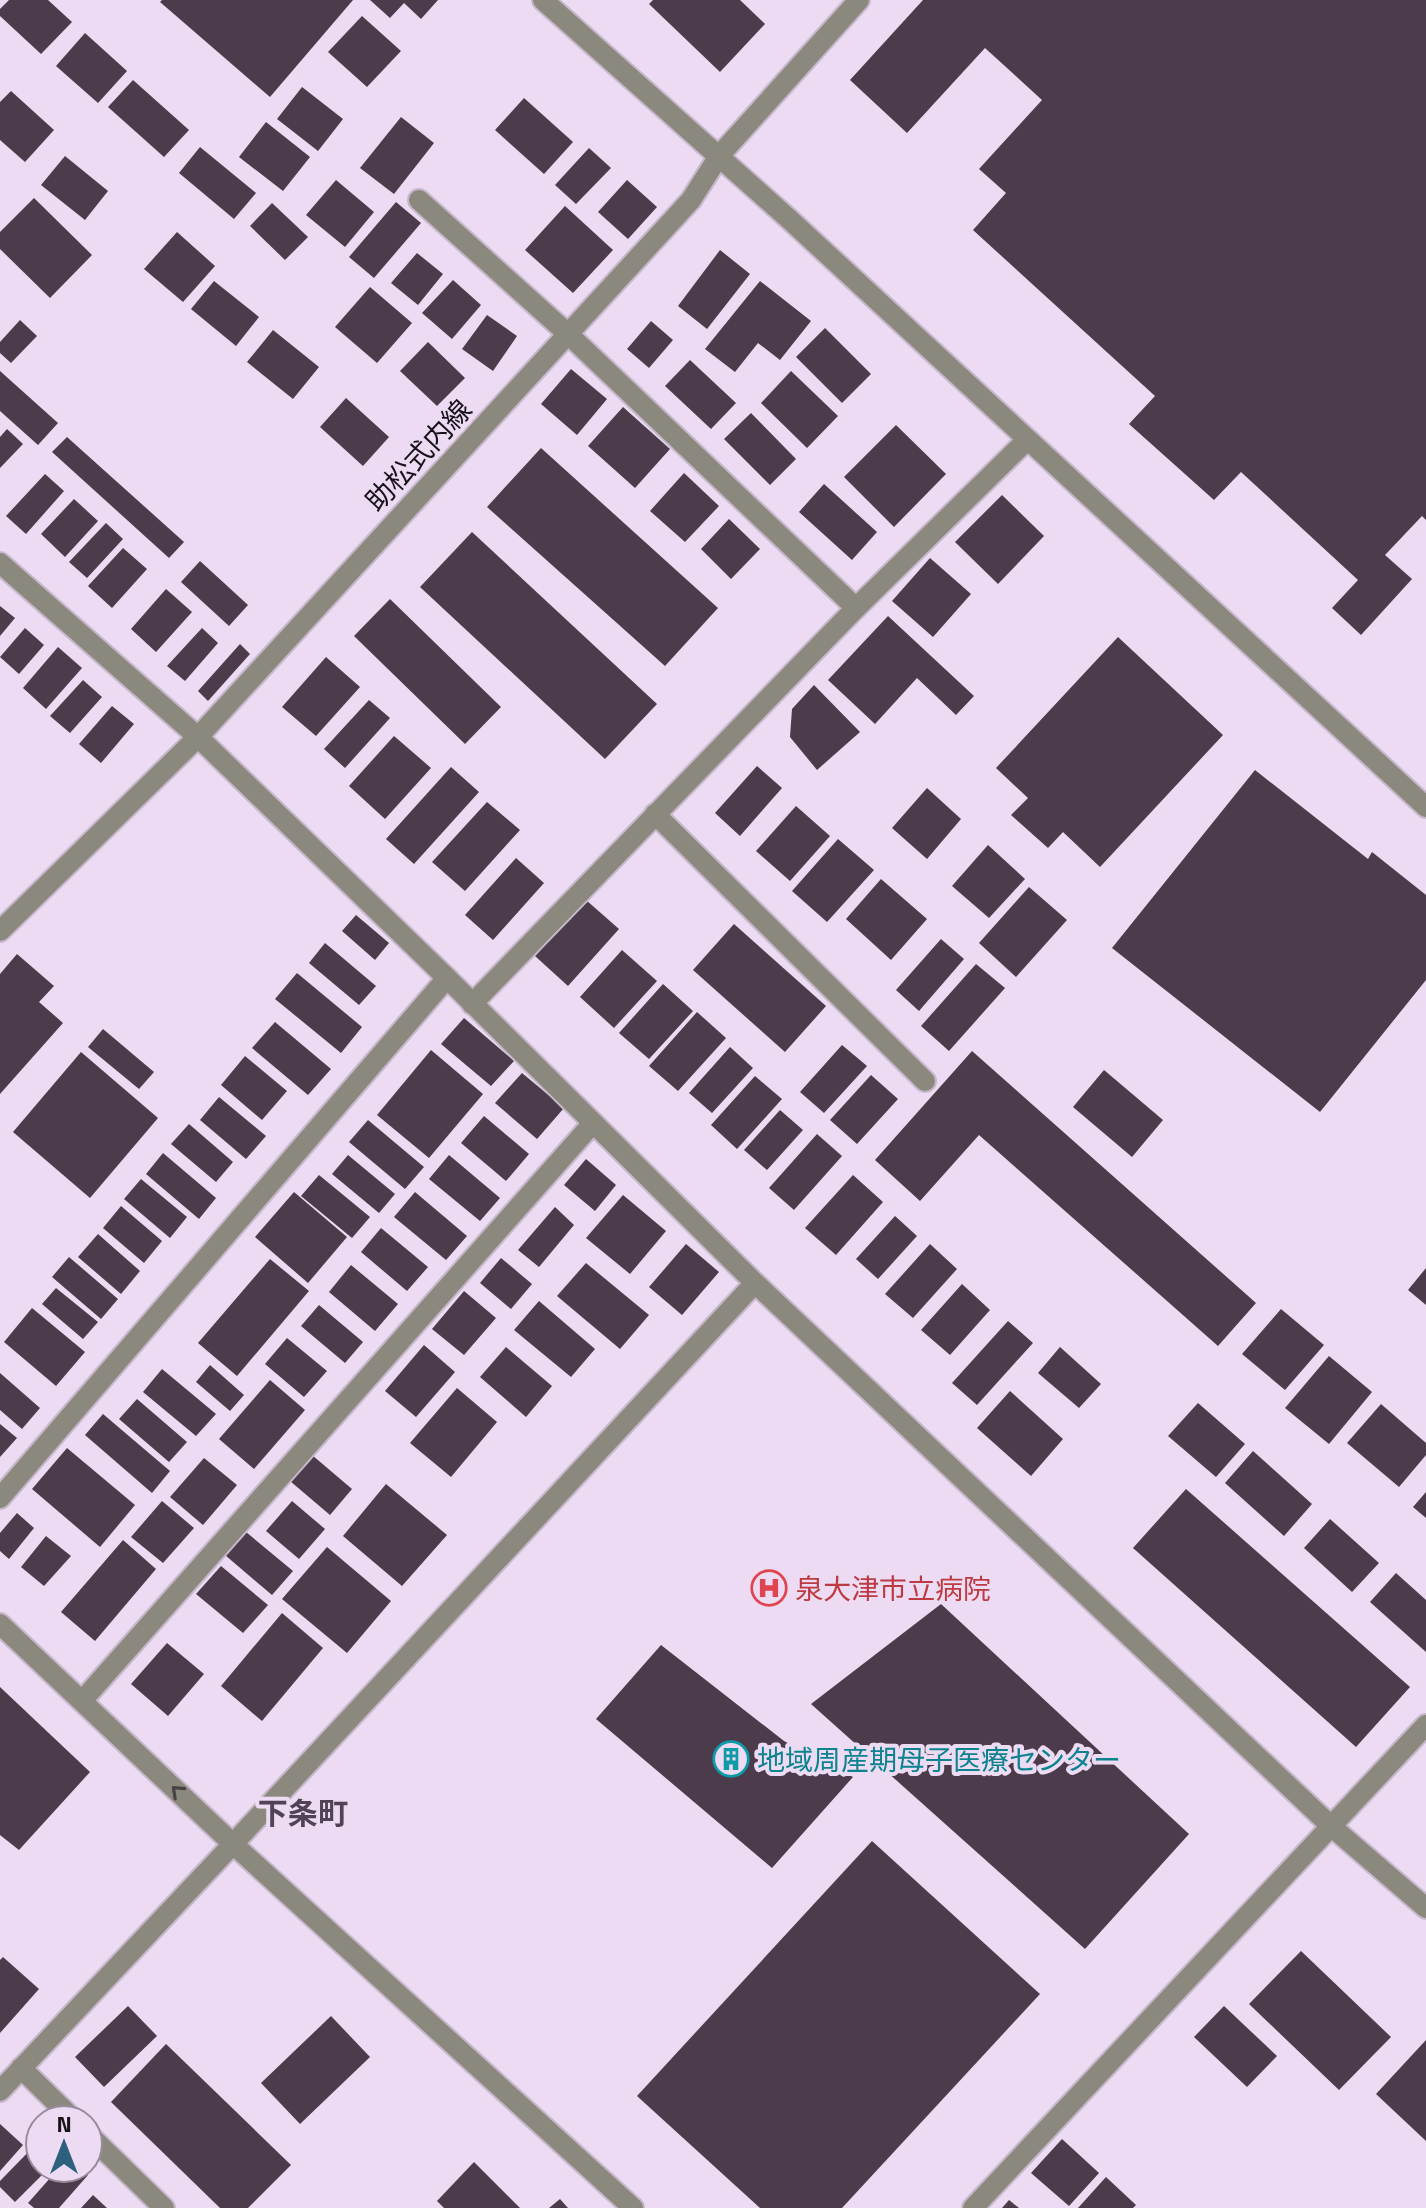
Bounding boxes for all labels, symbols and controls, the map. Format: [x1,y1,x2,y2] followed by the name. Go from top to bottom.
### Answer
[355,389,481,521] street label: 助松式内線
[795,1567,991,1610] place label: 泉大津市立病院
[750,1569,788,1607] hospital icon: 泉大津市立病院
[757,1738,1121,1781] place label: 地域周産期母子医療センター
[712,1740,750,1778] building icon: 地域周産期母子医療センター
[171,1786,186,1800] one-way arrow
[258,1790,348,1836] district label: 下条町
[24,2104,104,2184] north arrow
[56,2107,72,2141] text: N

